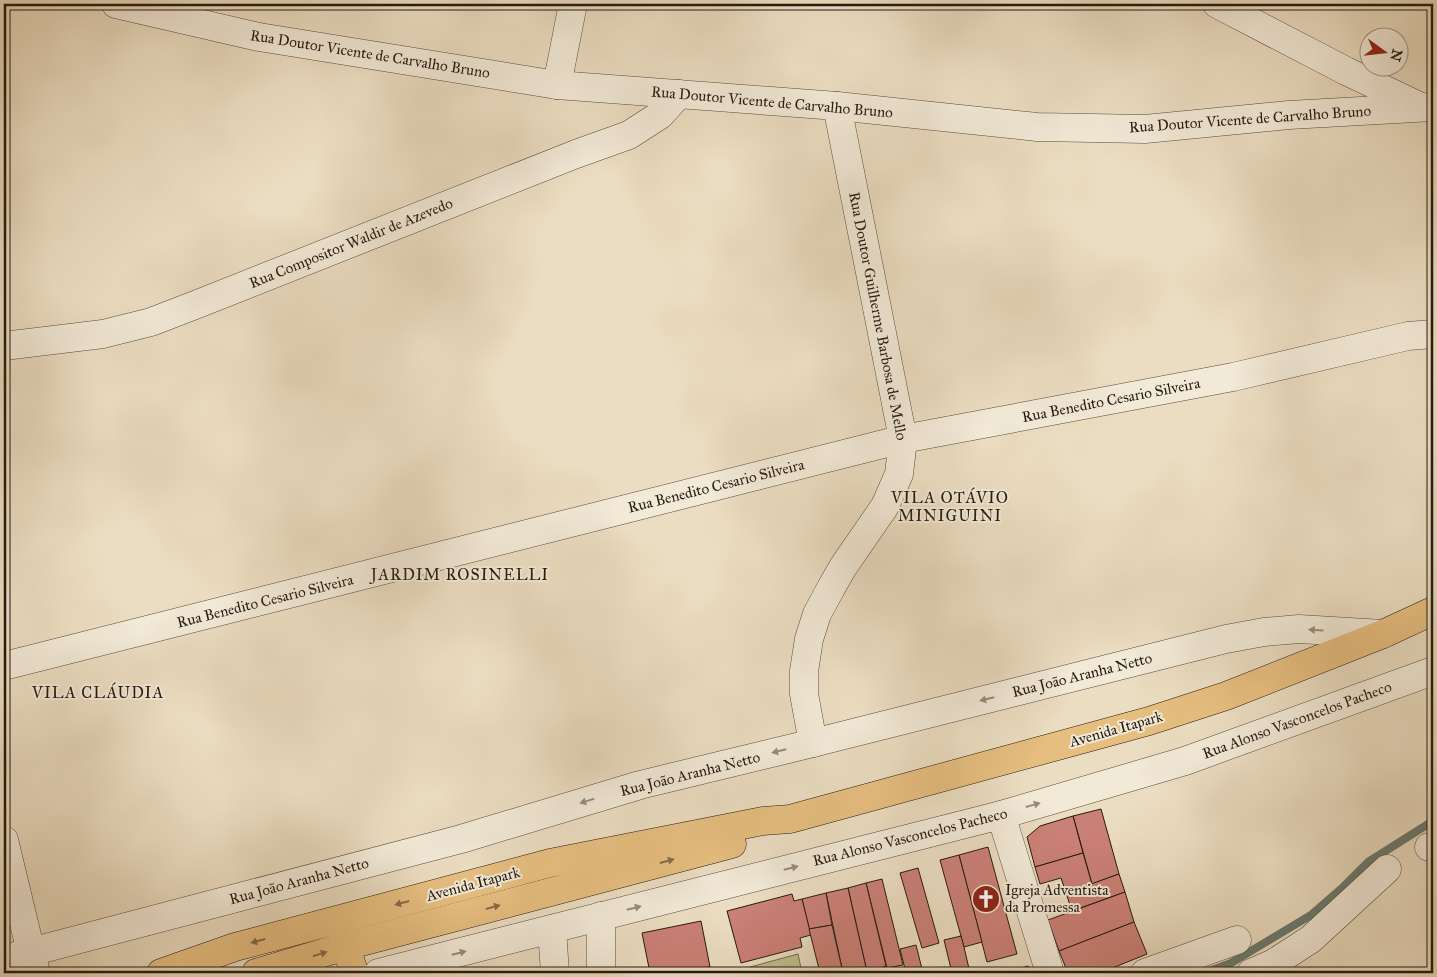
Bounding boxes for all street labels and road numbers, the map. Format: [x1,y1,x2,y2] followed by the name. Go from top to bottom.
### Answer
[249,26,492,82] street label: Rua Doutor Vicente de Carvalho Bruno
[650,82,894,122] street label: Rua Doutor Vicente de Carvalho Bruno
[1128,102,1372,136] street label: Rua Doutor Vicente de Carvalho Bruno
[845,190,911,442] street label: Rua Doutor Guilherme Barbosa de Mello
[247,194,456,292] street label: Rua Compositor Waldir de Azevedo
[1020,374,1202,426] street label: Rua Benedito Cesario Silveira
[626,455,807,517] street label: Rua Benedito Cesario Silveira
[175,570,356,632] street label: Rua Benedito Cesario Silveira
[1010,649,1154,702] street label: Rua João Aranha Netto
[1200,677,1394,763] street label: Rua Alonso Vasconcelos Pacheco
[1066,707,1165,751] street label: Avenida Itapark
[618,748,762,801] street label: Rua João Aranha Netto
[811,804,1009,870] street label: Rua Alonso Vasconcelos Pacheco
[227,854,371,909] street label: Rua João Aranha Netto
[423,863,522,905] street label: Avenida Itapark

